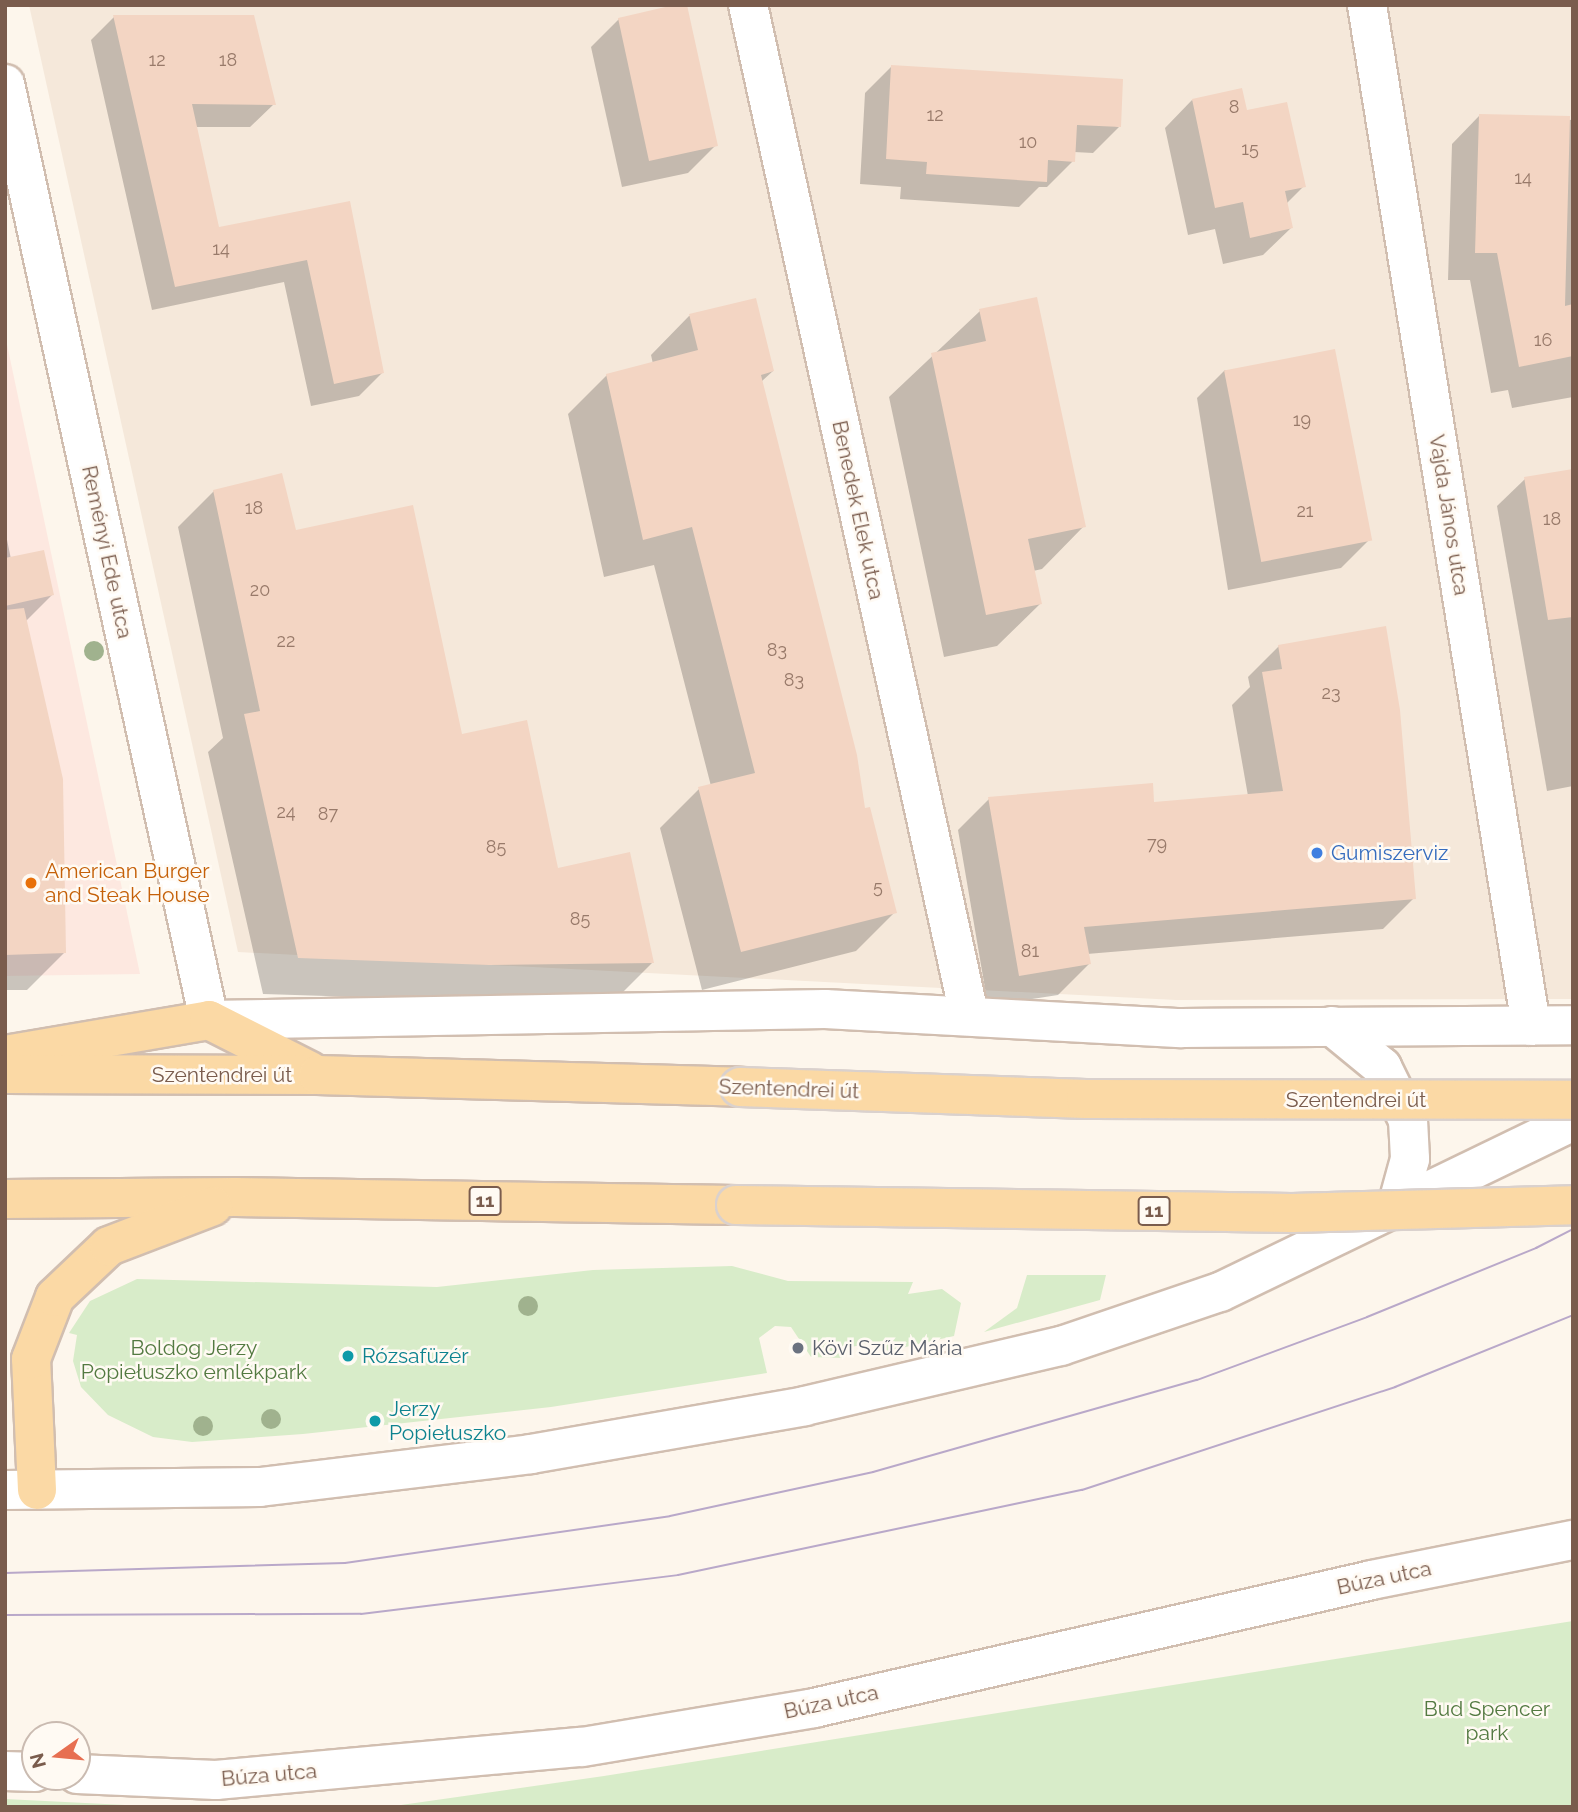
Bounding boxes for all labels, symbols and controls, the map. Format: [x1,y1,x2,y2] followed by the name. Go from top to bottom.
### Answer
[148,49,166,71] house number: 12
[219,49,237,71] house number: 18
[1229,96,1239,118] house number: 8
[926,104,944,126] house number: 12
[1019,131,1037,153] house number: 10
[1241,138,1259,160] house number: 15
[1514,167,1532,189] house number: 14
[212,238,230,260] house number: 14
[1534,329,1552,351] house number: 16
[1293,409,1311,431] house number: 19
[827,418,889,602] street label: Benedek Elek utca
[1424,432,1474,598] street label: Vajda János utca
[76,463,138,641] street label: Reményi Ede utca
[245,497,263,519] house number: 18
[1296,500,1314,522] house number: 21
[1543,508,1561,530] house number: 18
[250,579,270,601] house number: 20
[277,630,295,652] house number: 22
[767,639,787,661] house number: 83
[784,669,804,691] house number: 83
[1322,682,1340,704] house number: 23
[276,801,296,823] house number: 24
[318,803,338,825] house number: 87
[1147,833,1167,855] house number: 79
[486,836,506,858] house number: 85
[1331,840,1448,866] place label: Gumiszerviz
[1309,845,1325,861] marker: Gumiszerviz
[45,858,210,908] place label: American Burger and Steak House
[23,875,39,891] marker: American Burger and Steak House
[873,876,883,898] house number: 5
[570,908,590,930] house number: 85
[1021,940,1039,962] house number: 81
[152,1062,292,1088] street label: Szentendrei út
[718,1074,860,1104] street label: Szentendrei út
[1286,1087,1426,1113] street label: Szentendrei út
[468,1186,503,1217] road number: 11
[1136,1196,1172,1226] road number: 11
[81,1335,307,1385] park label: Boldog Jerzy Popiełuszko emlékpark
[812,1335,962,1361] place label: Kövi Szűz Mária
[790,1340,806,1356] marker: Kövi Szűz Mária
[362,1343,469,1369] place label: Rózsafüzér
[340,1348,356,1364] marker: Rózsafüzér
[389,1396,506,1446] place label: Jerzy Popiełuszko
[367,1413,383,1429] marker: Jerzy Popiełuszko
[1334,1556,1434,1600] street label: Búza utca
[781,1680,881,1724] street label: Búza utca
[1424,1696,1550,1746] park label: Bud Spencer park
[21,1721,91,1791] north arrow
[25,1751,50,1771] text: N
[220,1758,318,1792] street label: Búza utca

